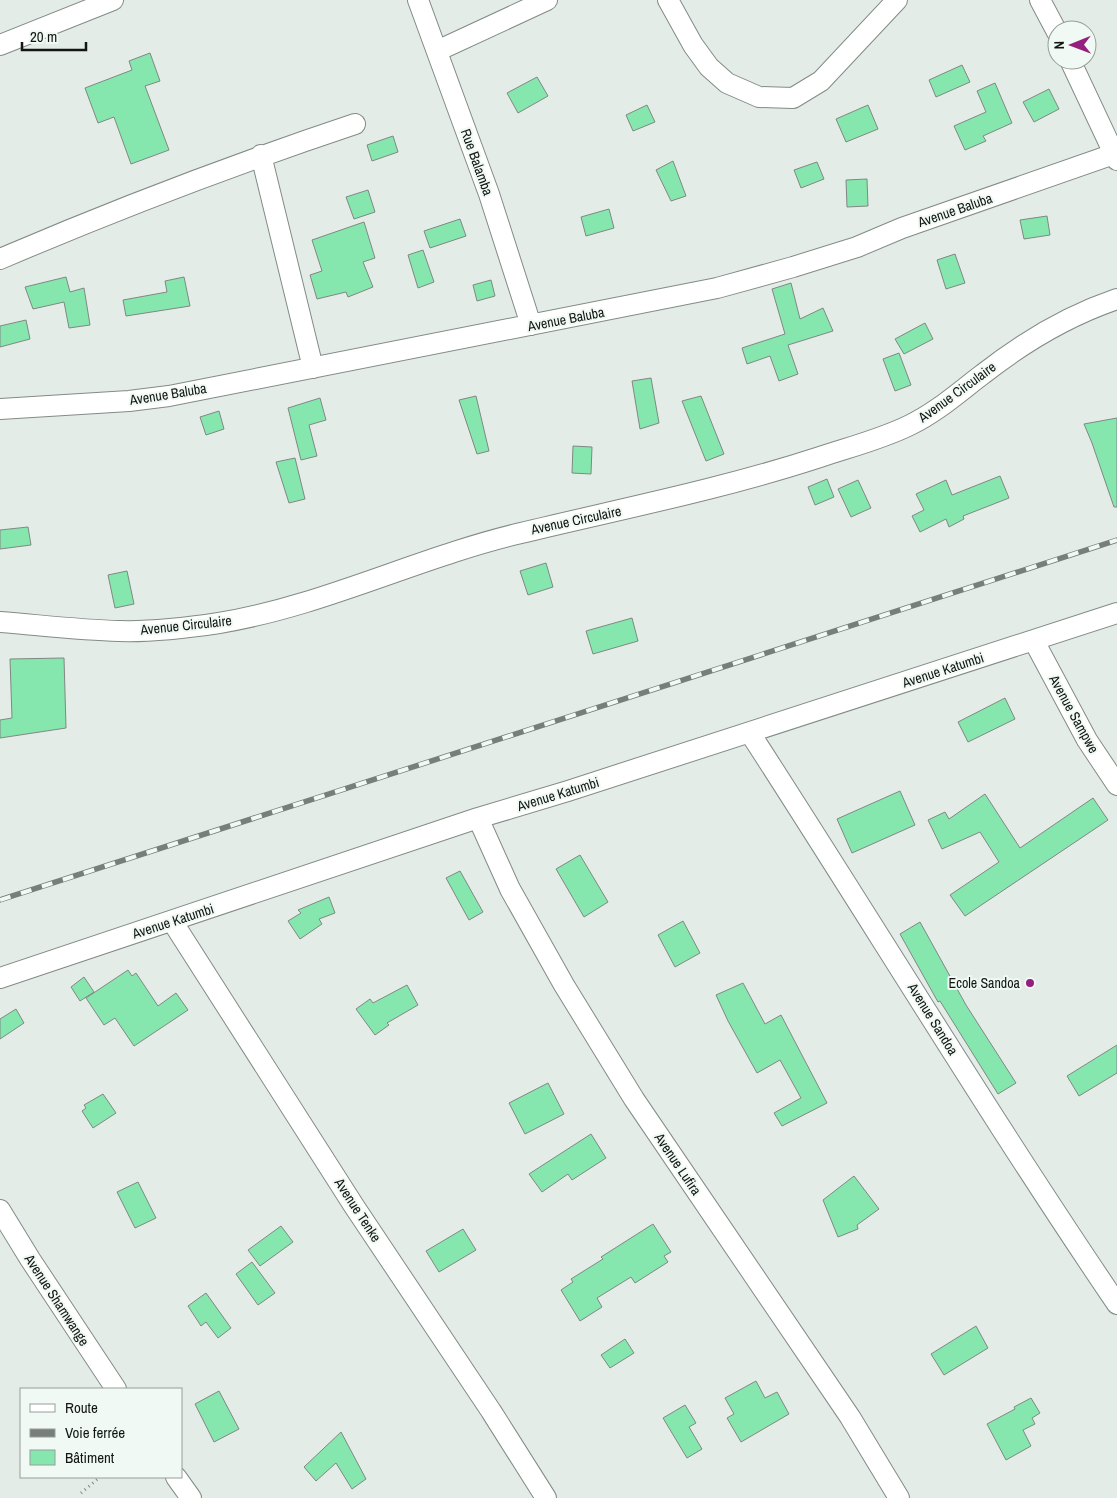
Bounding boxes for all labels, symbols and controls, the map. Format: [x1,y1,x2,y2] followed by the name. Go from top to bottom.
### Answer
[22,20,86,52] scale bar
[1047,20,1097,70] north arrow
[30,26,57,47] text: 20 m
[1050,41,1068,50] text: N
[457,126,498,198] street label: Rue Balamba
[914,189,995,231] street label: Avenue Baluba
[525,303,606,335] street label: Avenue Baluba
[914,358,999,427] street label: Avenue Circulaire
[127,379,208,409] street label: Avenue Baluba
[528,502,623,539] street label: Avenue Circulaire
[138,611,233,639] street label: Avenue Circulaire
[899,648,986,692] street label: Avenue Katumbi
[1045,671,1103,756] street label: Avenue Sampwe
[514,773,601,815] street label: Avenue Katumbi
[129,899,216,943] street label: Avenue Katumbi
[949,974,1021,992] place label: Ecole Sandoa
[1024,977,1036,989] marker: Ecole Sandoa
[903,979,963,1059] street label: Avenue Sandoa
[650,1129,706,1199] street label: Avenue Lufira
[330,1174,385,1245] street label: Avenue Tenke
[20,1250,93,1349] street label: Avenue Shamwange
[20,1388,182,1478] legend
[65,1397,98,1418] text: Route
[65,1422,125,1443] text: Voie ferrée
[65,1447,115,1468] text: Bâtiment

